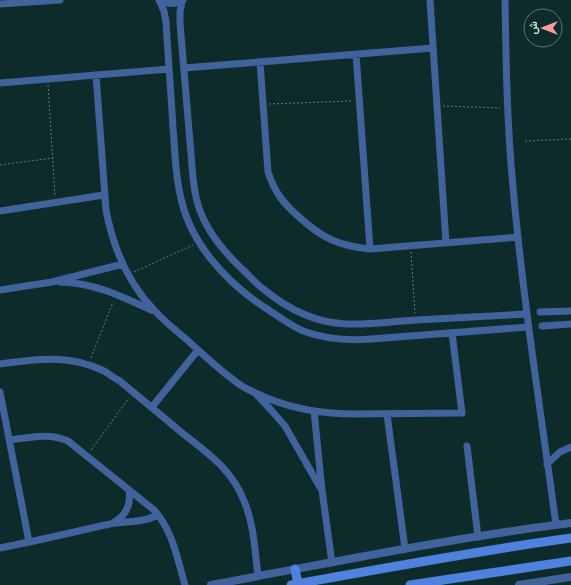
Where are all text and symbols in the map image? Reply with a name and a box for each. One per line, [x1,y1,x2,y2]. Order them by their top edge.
north arrow [523,8,563,48]
text: ش [526,21,540,35]

